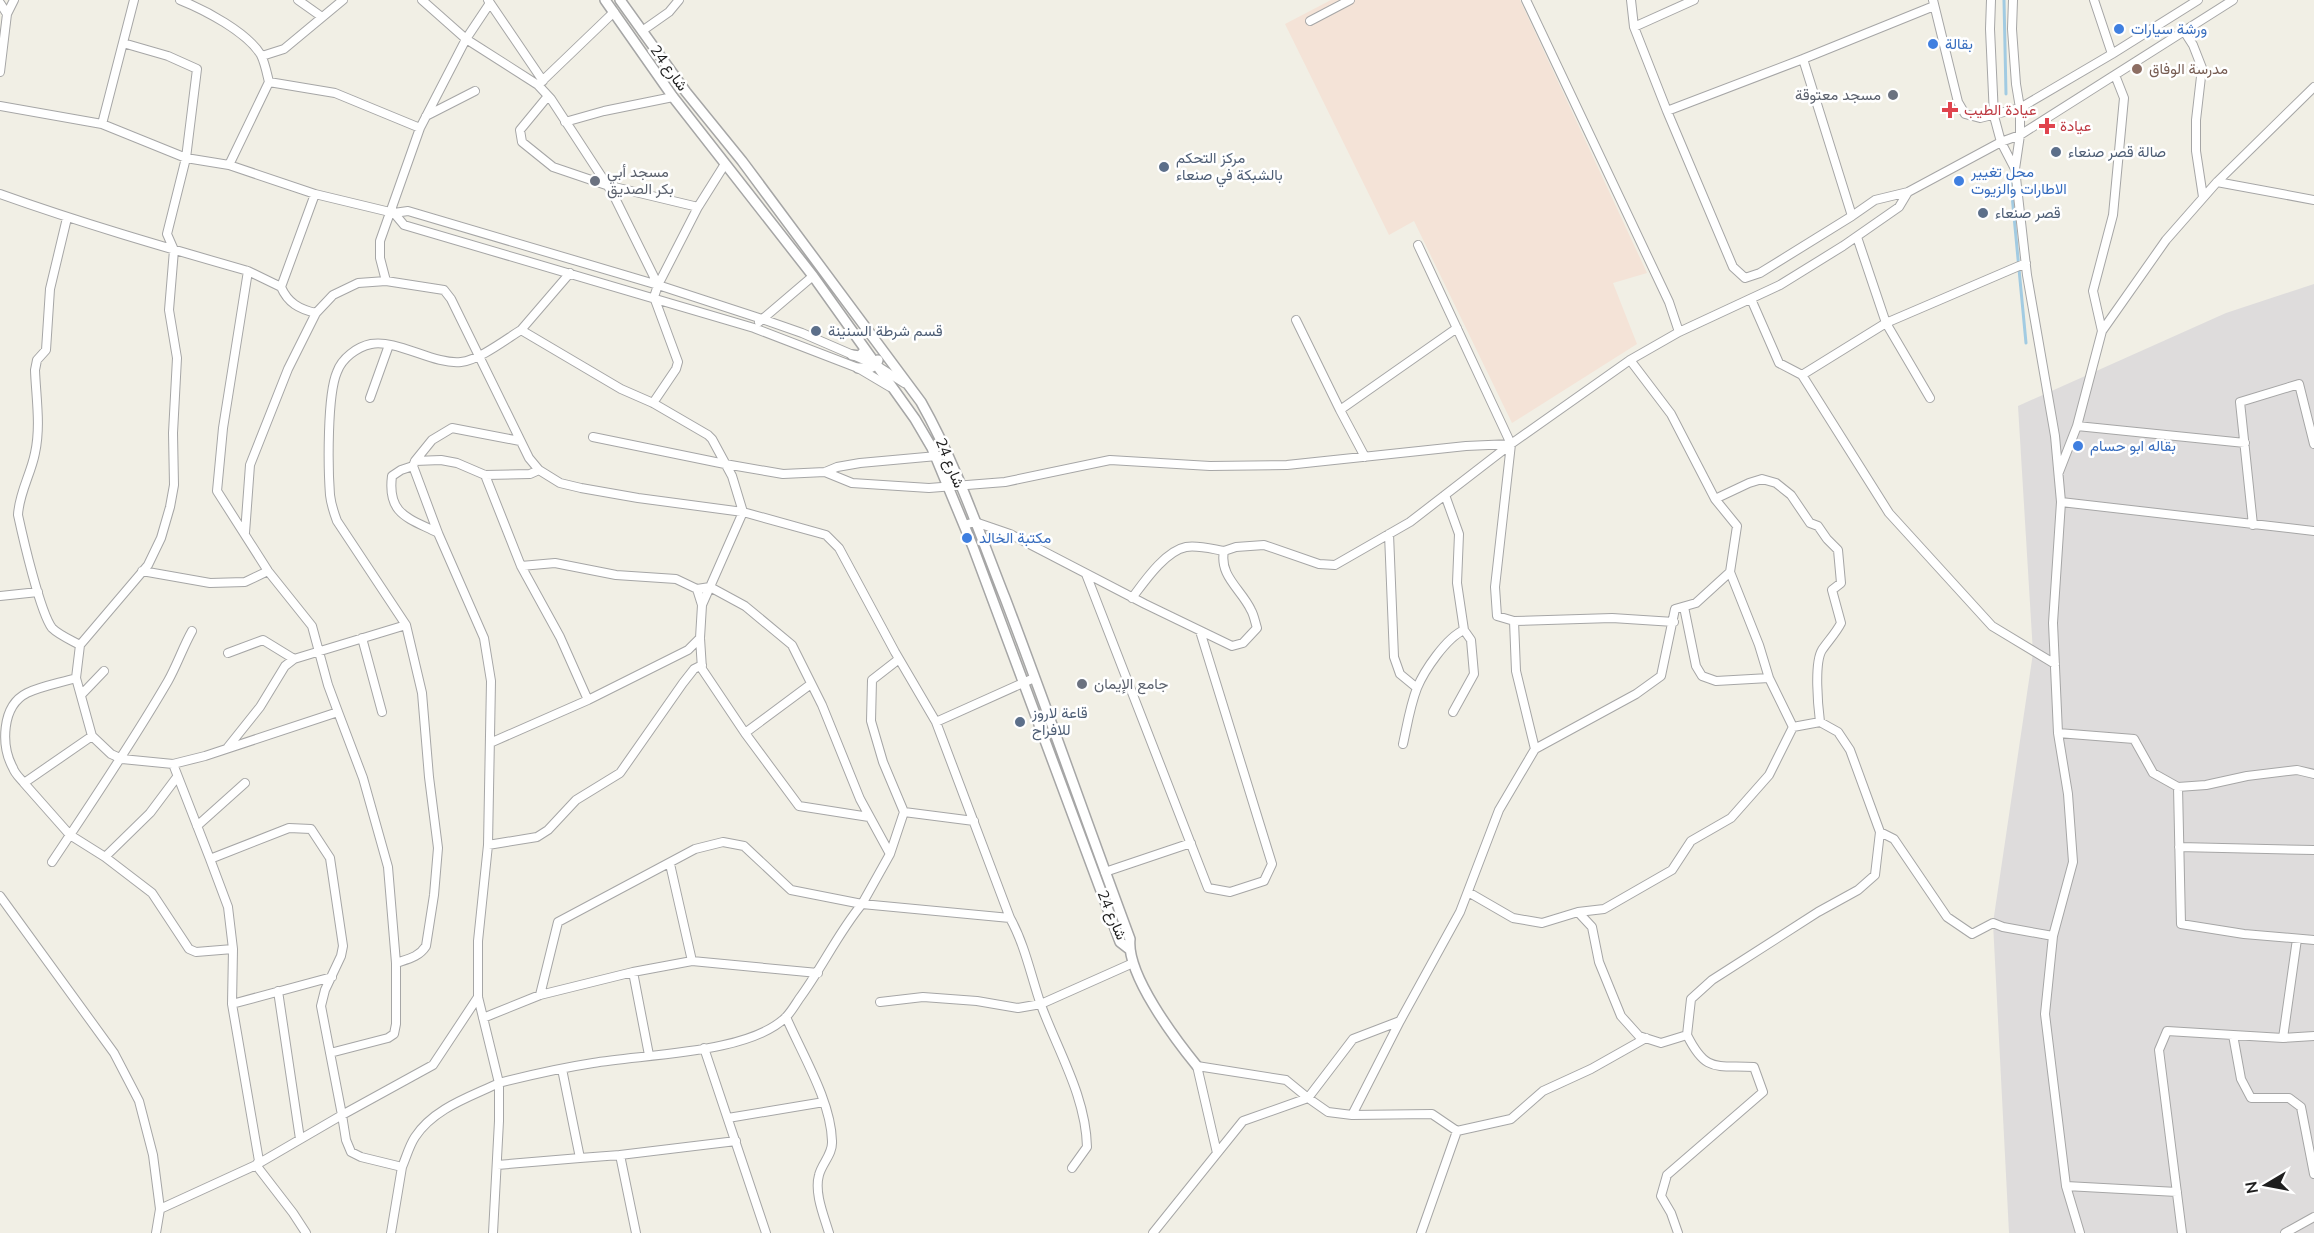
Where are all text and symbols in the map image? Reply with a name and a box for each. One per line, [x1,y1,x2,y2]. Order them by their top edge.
place label: ورشة سيارات [2131,19,2207,38]
marker: ورشة سيارات [2112,22,2126,36]
place label: بقالة [1945,34,1973,53]
marker: بقالة [1926,37,1940,51]
street label: شارع 24 [645,41,692,96]
place label: مدرسة الوفاق [2149,59,2228,78]
marker: مدرسة الوفاق [2130,62,2144,76]
place label: مسجد معتوقة [1795,85,1881,104]
marker: مسجد معتوقة [1886,88,1900,102]
place label: عيادة الطيب [1964,100,2037,119]
marker: عيادة الطيب [1941,101,1959,119]
place label: عيادة [2060,116,2092,135]
marker: عيادة [2038,117,2056,135]
place label: صالة قصر صنعاء [2068,142,2166,161]
marker: صالة قصر صنعاء [2049,145,2063,159]
place label: مركز التحكم بالشبكة في صنعاء [1176,148,1283,188]
marker: مركز التحكم بالشبكة في صنعاء [1157,160,1171,174]
place label: مسجد أبي بكر الصديق [607,162,674,199]
place label: محل تغيير الاطارات والزيوت [1970,162,2067,198]
marker: مسجد أبي بكر الصديق [588,174,602,188]
marker: محل تغيير الاطارات والزيوت [1952,174,1966,188]
place label: قصر صنعاء [1995,203,2061,222]
marker: قصر صنعاء [1976,206,1990,220]
place label: قسم شرطة السنينة [828,321,943,341]
marker: قسم شرطة السنينة [809,324,823,338]
street label: شارع 24 [930,435,969,491]
place label: بقاله ابو حسام [2090,436,2176,456]
marker: بقاله ابو حسام [2071,439,2085,453]
place label: مكتبة الخالد [979,528,1051,547]
marker: مكتبة الخالد [960,531,974,545]
place label: جامع الإيمان [1094,674,1168,695]
marker: جامع الإيمان [1075,677,1089,691]
place label: قاعة لاروز للافراح [1031,703,1088,741]
marker: قاعة لاروز للافراح [1013,715,1027,729]
street label: شارع 24 [1092,887,1131,943]
north arrow [2236,1155,2296,1215]
text: N [2240,1180,2262,1195]

